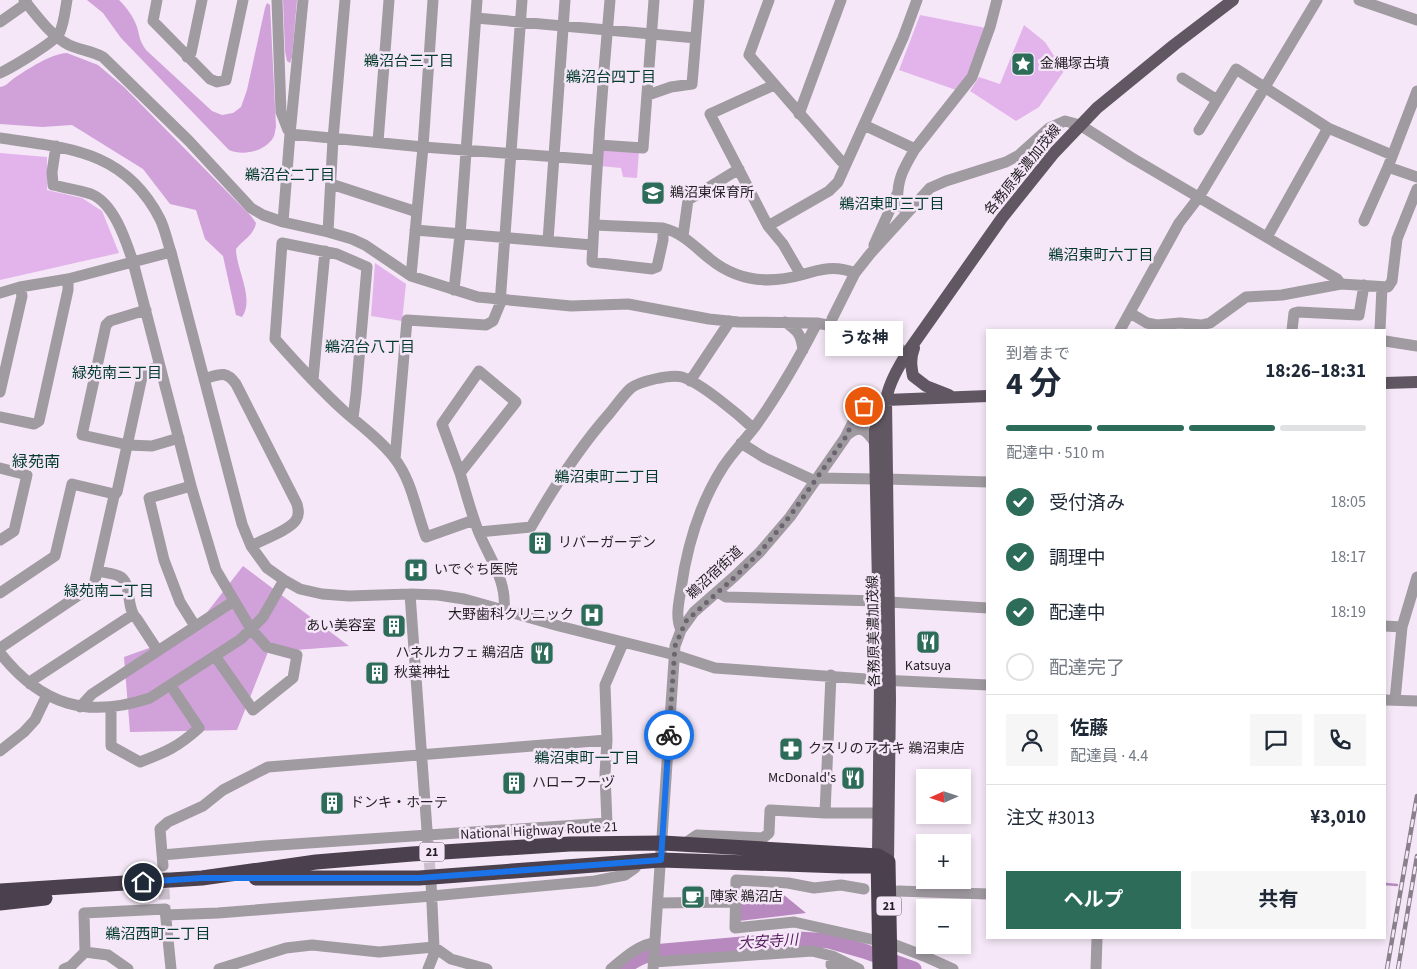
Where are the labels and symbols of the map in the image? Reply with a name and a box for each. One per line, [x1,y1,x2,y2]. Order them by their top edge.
district label: 鵜沼台三丁目 [364,51,454,72]
place icon: 金縄塚古墳 [1010,51,1036,77]
place label: 金縄塚古墳 [1040,54,1110,74]
district label: 鵜沼台四丁目 [566,67,656,88]
street label: 各務原美濃加茂線 [980,120,1066,220]
district label: 鵜沼台二丁目 [245,165,335,186]
school or university icon: 鵜沼東保育所 [640,180,666,206]
place label: 鵜沼東保育所 [670,183,754,203]
district label: 鵜沼東町三丁目 [839,194,945,215]
district label: 鵜沼東町六丁目 [1048,245,1154,266]
callout: うな神 [825,321,903,356]
district label: 鵜沼台八丁目 [325,337,415,358]
district label: 緑苑南三丁目 [72,363,162,384]
pin [843,385,885,427]
district label: 緑苑南 [12,451,60,473]
district label: 鵜沼東町二丁目 [554,467,660,488]
building icon: リバーガーデン [527,530,553,556]
place label: リバーガーデン [558,533,656,553]
street label: 鵜沼宿街道 [683,542,747,604]
hospital icon: いでぐち医院 [403,557,429,583]
place label: いでぐち医院 [434,560,518,580]
street label: 各務原美濃加茂線 [863,575,885,687]
district label: 緑苑南二丁目 [64,581,154,602]
hospital icon: 大野歯科クリニック [579,602,605,628]
place label: 大野歯科クリニック [448,605,574,625]
building icon: あい美容室 [381,613,407,639]
place label: あい美容室 [306,616,376,636]
restaurant icon: Katsuya [915,629,941,655]
restaurant icon: ハネルカフェ 鵜沼店 [529,640,555,666]
place label: ハネルカフェ 鵜沼店 [396,643,524,663]
place label: Katsuya [905,656,951,676]
building icon: 秋葉神社 [364,660,390,686]
place label: 秋葉神社 [394,663,450,683]
courier [644,710,694,760]
pharmacy icon: クスリのアオキ 鵜沼東店 [778,736,804,762]
place label: クスリのアオキ 鵜沼東店 [808,739,964,759]
district label: 鵜沼東町一丁目 [534,748,640,769]
restaurant icon: McDonald's [840,765,866,791]
place label: McDonald's [768,768,836,788]
north arrow [916,769,971,824]
building icon: ハローフーヅ [501,770,527,796]
place label: ハローフーヅ [532,773,615,793]
building icon: ドンキ・ホーテ [319,790,345,816]
place label: ドンキ・ホーテ [350,793,448,813]
street label: National Highway Route 21 [460,817,618,845]
road number: 21 [420,842,444,862]
pin [122,861,164,903]
cafe icon: 陣家 鵜沼店 [680,884,706,910]
place label: 陣家 鵜沼店 [710,887,783,907]
road number: 21 [876,896,902,916]
district label: 鵜沼西町二丁目 [105,924,211,945]
water label: 大安寺川 [737,929,801,955]

